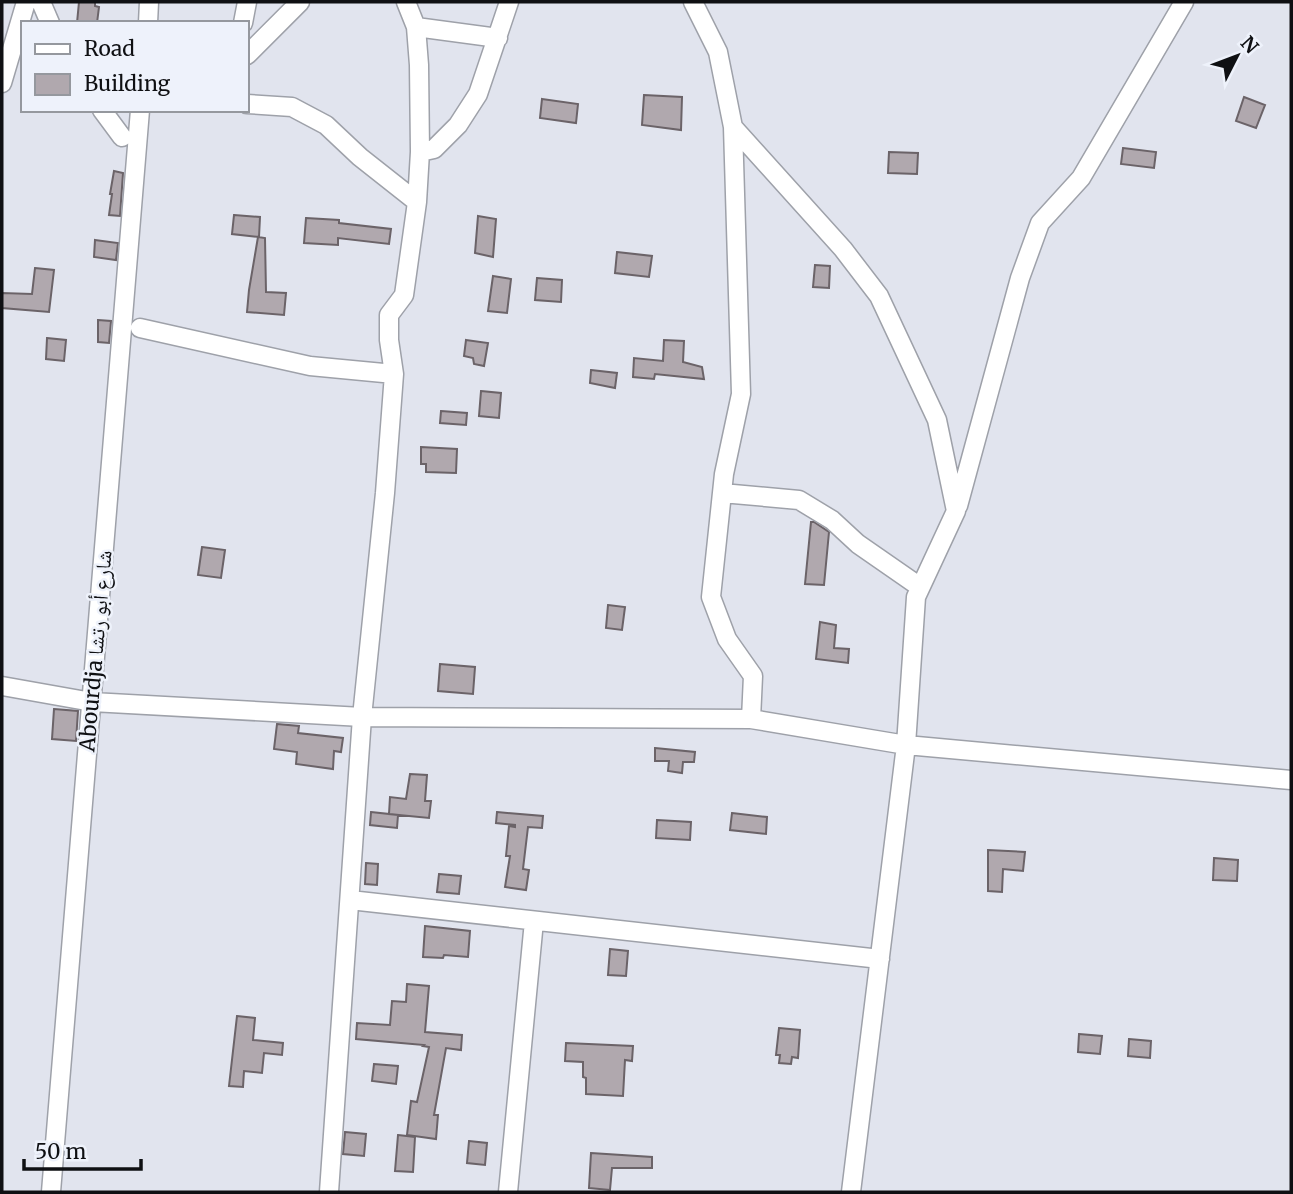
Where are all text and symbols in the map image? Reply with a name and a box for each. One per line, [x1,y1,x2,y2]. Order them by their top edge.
legend [21,21,248,112]
north arrow [1202,21,1272,91]
text: N [1236,31,1264,58]
text: Road [84,35,135,62]
text: Building [84,70,171,97]
street label: Abourdja شارع أبو رتشا [73,549,118,754]
scale bar [24,1128,142,1172]
text: 50 m [35,1138,86,1165]

